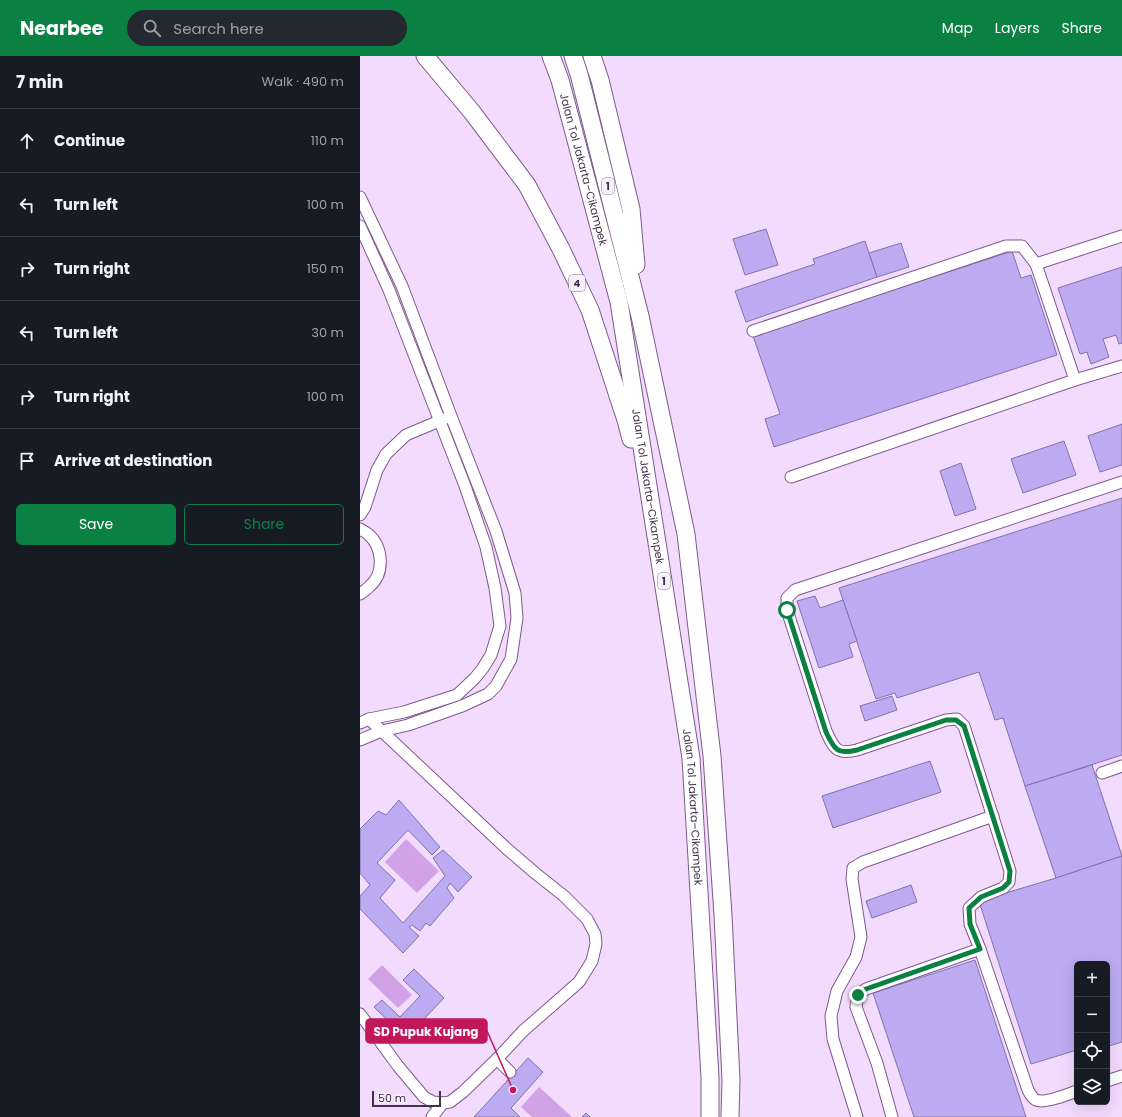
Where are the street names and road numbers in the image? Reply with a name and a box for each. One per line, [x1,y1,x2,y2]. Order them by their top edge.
street label: Jalan Tol Jakarta–Cikampek [556,91,612,248]
road number: 1 [602,178,614,194]
road number: 4 [569,275,585,291]
street label: Jalan Tol Jakarta–Cikampek [628,408,668,566]
road number: 1 [658,573,670,589]
street label: Jalan Tol Jakarta–Cikampek [678,728,707,886]

